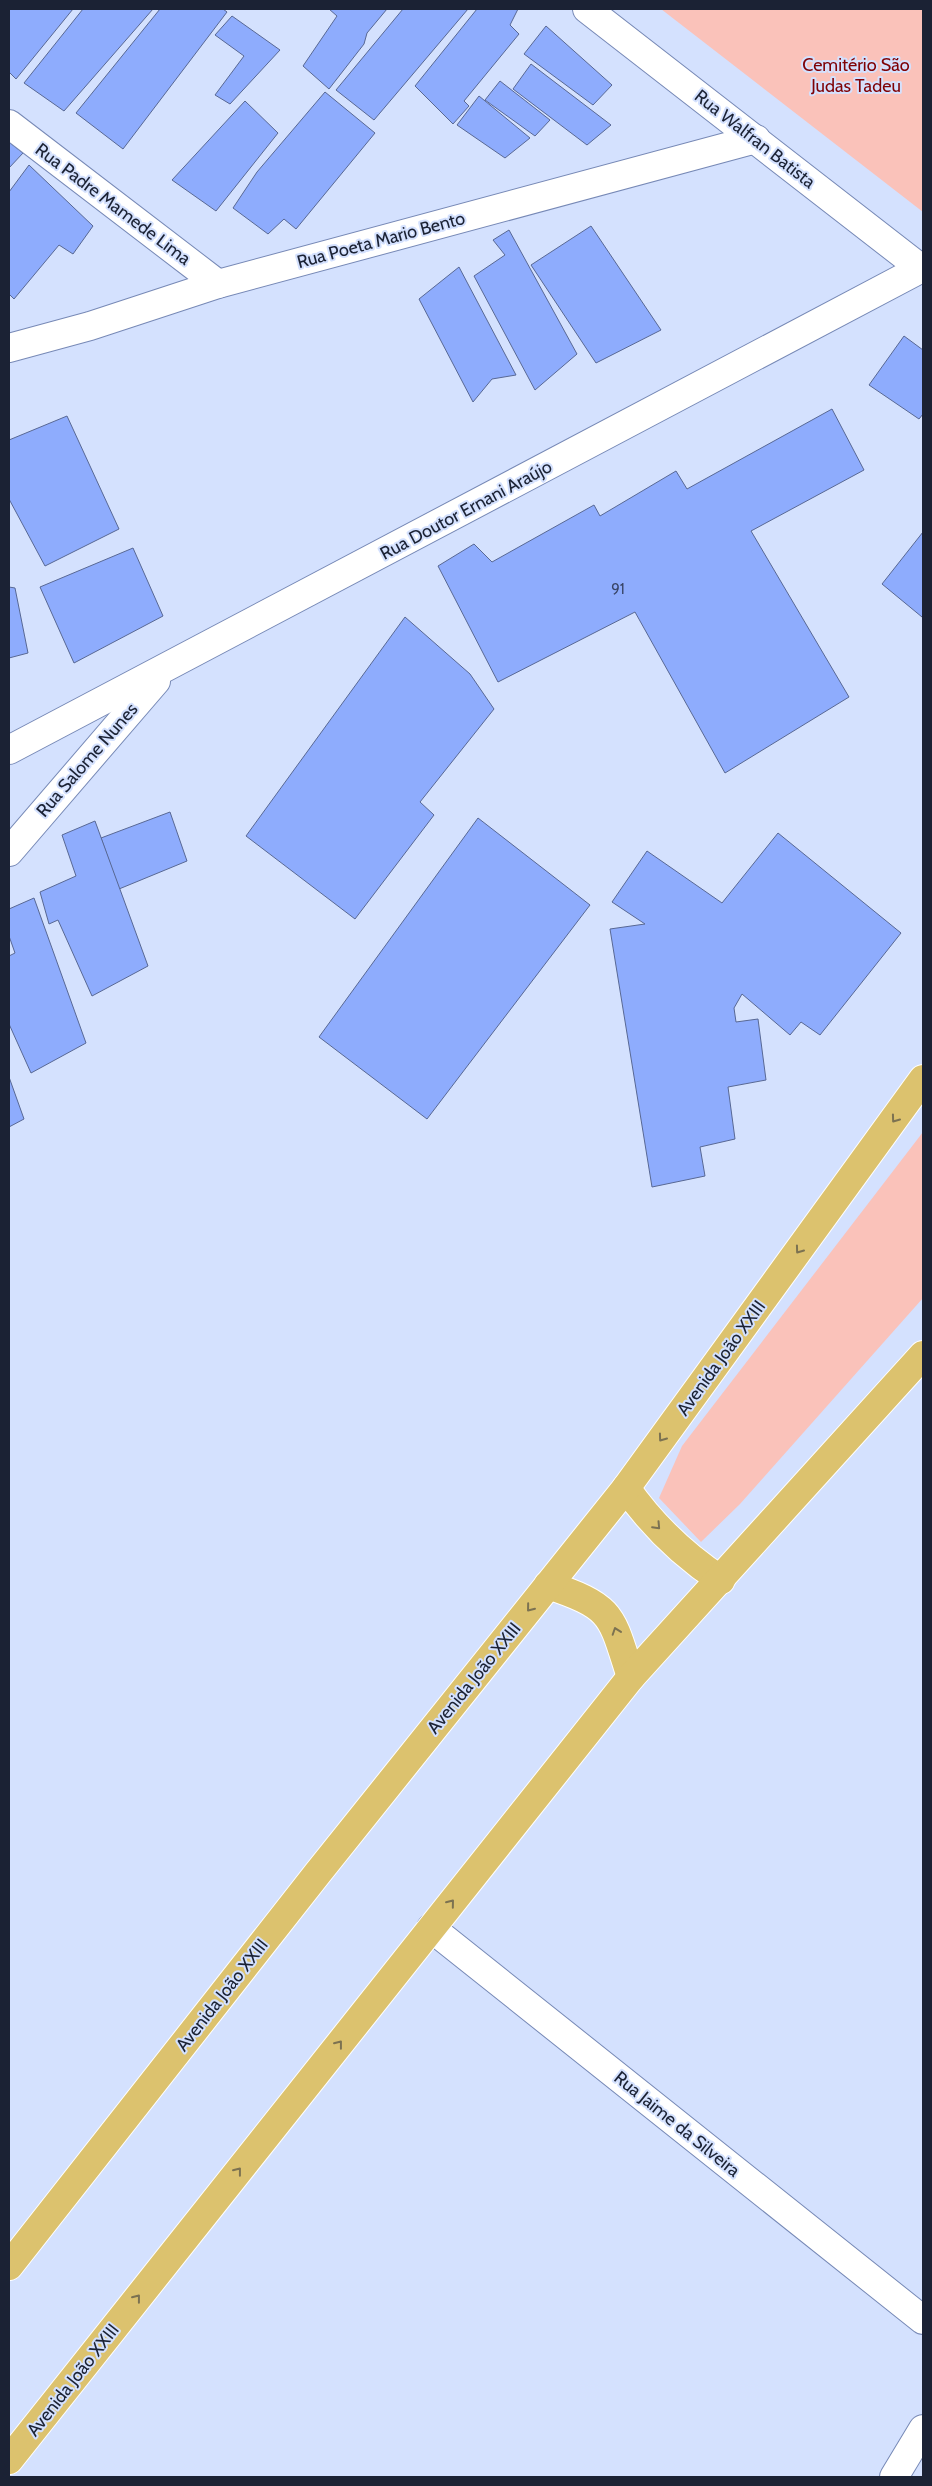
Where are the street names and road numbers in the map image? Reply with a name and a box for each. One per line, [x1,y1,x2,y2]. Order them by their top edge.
street label: Rua Walfran Batista [690,85,820,193]
street label: Rua Padre Mamede Lima [31,138,195,270]
street label: Rua Poeta Mario Bento [295,207,468,273]
street label: Rua Doutor Ernani Araújo [376,455,556,565]
street label: Rua Salome Nunes [32,699,142,821]
street label: Avenida João XXIII [672,1296,770,1420]
street label: Avenida João XXIII [422,1618,526,1738]
street label: Avenida João XXIII [171,1934,273,2056]
street label: Rua Jaime da Silveira [610,2066,745,2182]
street label: Avenida João XXIII [22,2319,124,2441]

